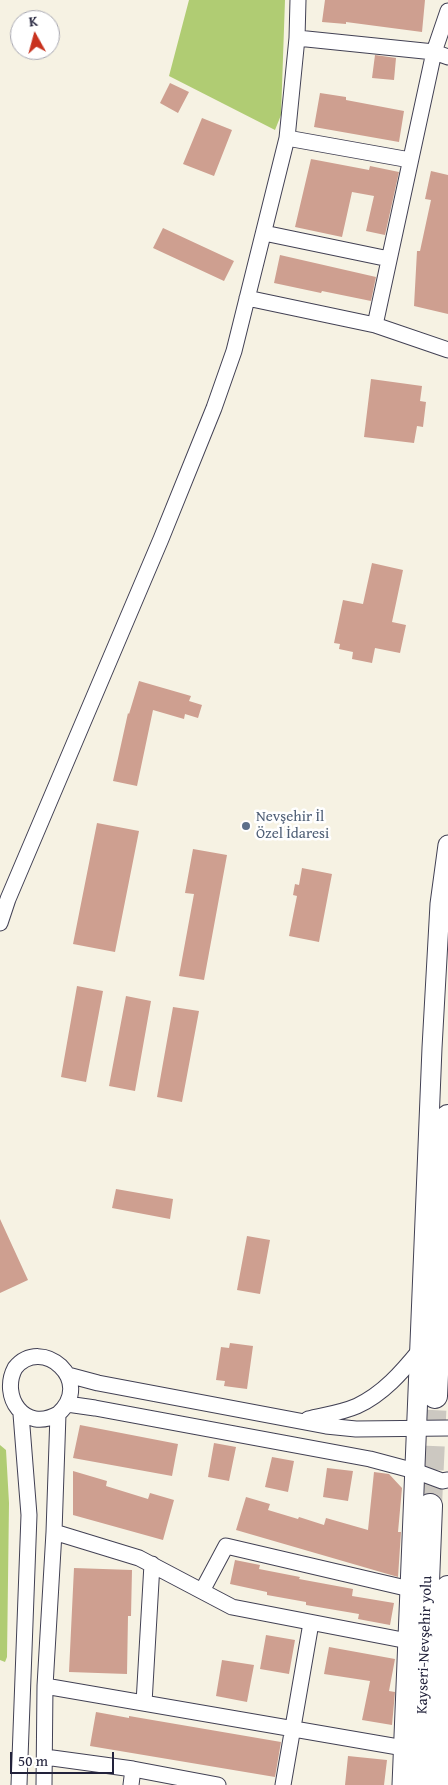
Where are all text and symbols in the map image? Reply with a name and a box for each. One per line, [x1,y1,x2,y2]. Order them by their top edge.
north arrow [10,10,60,60]
text: K [28,11,39,32]
place label: Nevşehir İl Özel İdaresi [256,808,329,843]
marker: Nevşehir İl Özel İdaresi [240,820,252,832]
street label: Kayseri-Nevşehir yolu [414,1575,436,1715]
scale bar [12,1742,116,1774]
text: 50 m [18,1750,48,1771]

